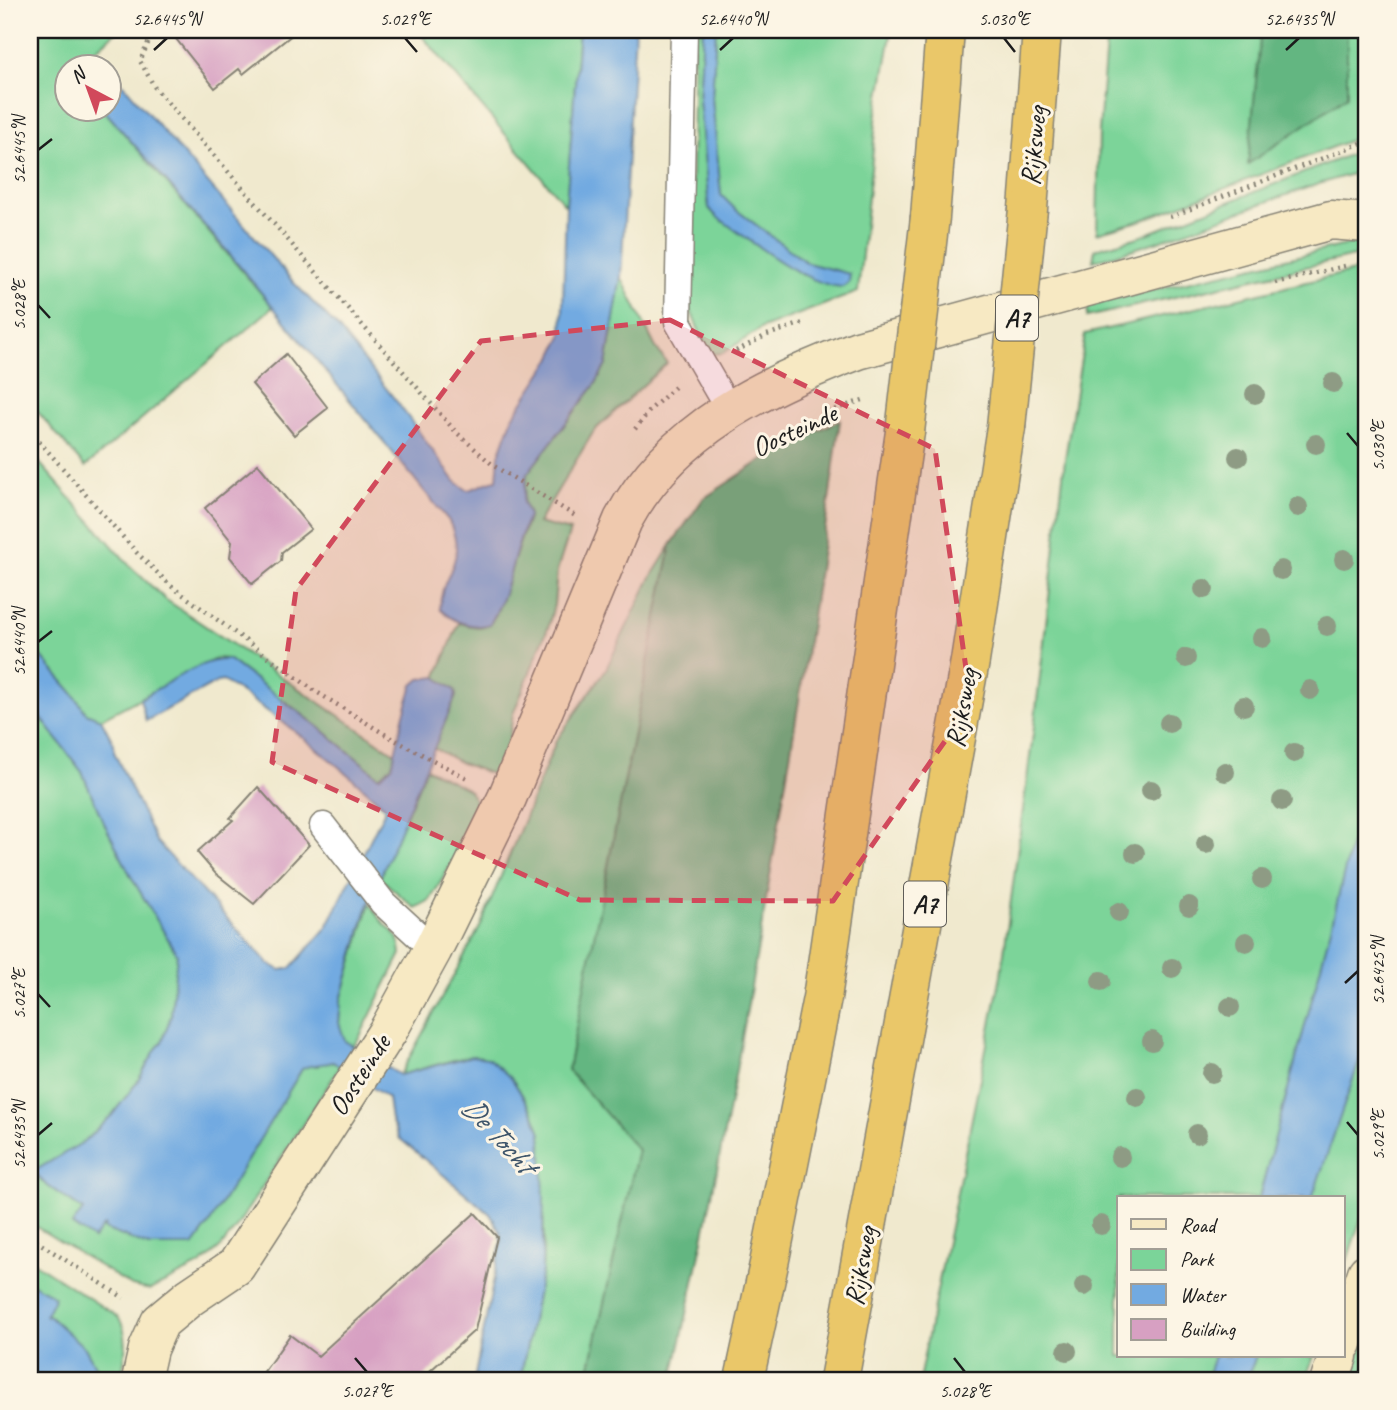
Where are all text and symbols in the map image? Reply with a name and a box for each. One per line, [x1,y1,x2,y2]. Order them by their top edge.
text: 52.6445°N [133,8,204,30]
text: 5.029°E [380,8,433,30]
text: 52.6440°N [699,8,770,30]
text: 5.030°E [979,8,1032,30]
text: 52.6435°N [1265,8,1336,30]
north arrow [52,52,122,122]
text: N [65,61,92,89]
street label: Rijksweg [1012,103,1054,187]
text: 52.6445°N [8,113,30,184]
text: 5.028°E [8,277,30,330]
road number: A7 [996,296,1038,340]
street label: Oosteinde [746,394,844,465]
text: 5.030°E [1367,418,1389,471]
text: 52.6440°N [8,605,30,676]
street label: Rijksweg [937,664,985,750]
road number: A7 [904,882,946,926]
text: 52.6425°N [1367,934,1389,1005]
text: 5.027°E [8,966,30,1019]
street label: Oosteinde [320,1026,399,1122]
water label: De Tocht [454,1089,549,1186]
text: 52.6435°N [8,1098,30,1169]
text: 5.029°E [1367,1107,1389,1160]
legend [1117,1196,1344,1358]
text: Road [1180,1212,1219,1238]
street label: Rijksweg [836,1222,884,1308]
text: Park [1180,1246,1215,1272]
text: Water [1180,1282,1227,1308]
text: Building [1180,1316,1237,1342]
text: 5.027°E [342,1380,395,1402]
text: 5.028°E [940,1380,993,1402]

